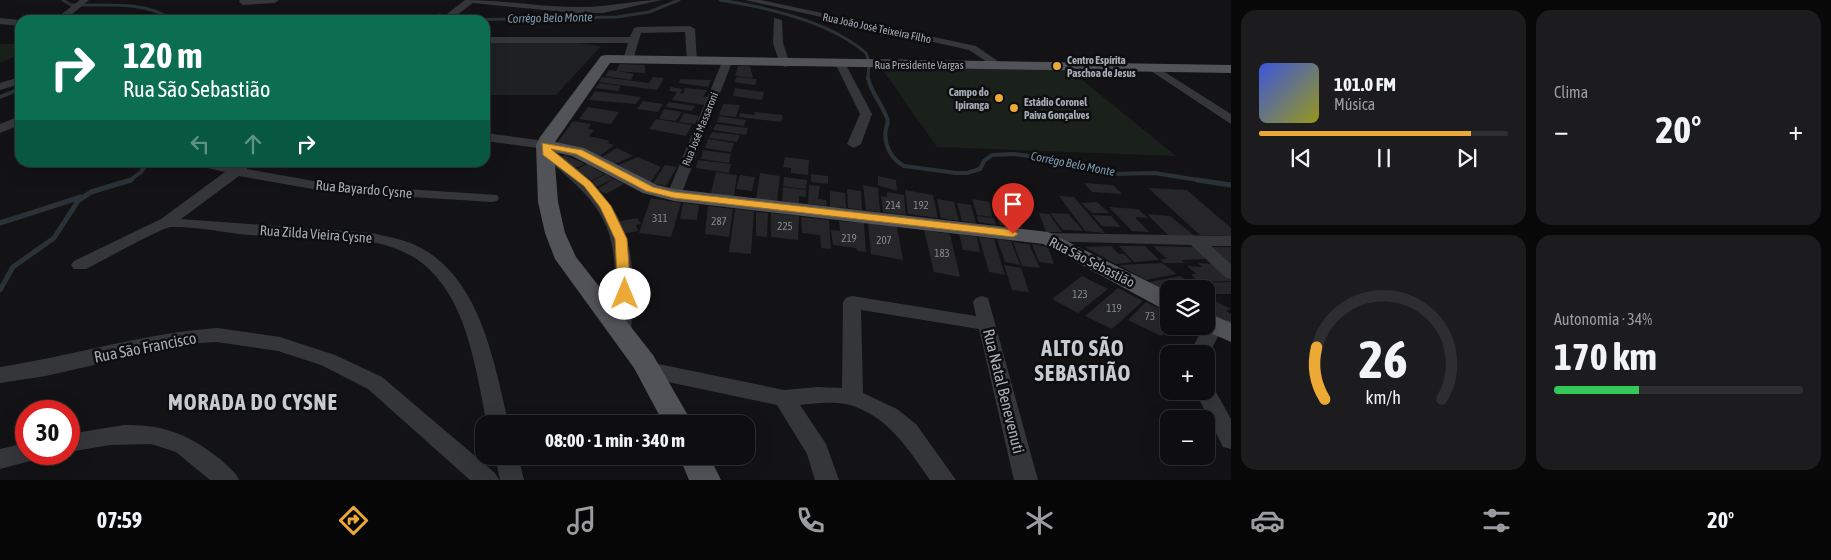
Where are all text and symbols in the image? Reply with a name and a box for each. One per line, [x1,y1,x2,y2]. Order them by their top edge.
water label: Corrégo Belo Monte [507,10,593,26]
street label: Rua João José Teixeira Filho [822,11,932,45]
icon: right [40,35,105,100]
text: 120 m [123,35,202,75]
place label: Centro Espírita Paschoa de Jesus [1067,54,1136,79]
street label: Rua Presidente Vargas [874,59,964,71]
marker: Centro Espírita Paschoa de Jesus [1051,60,1063,72]
text: 101.0 FM [1334,73,1396,95]
text: Rua São Sebastião [123,76,270,102]
text: Clima [1554,83,1588,101]
place label: Campo do Ipiranga [949,86,989,111]
street label: Rua José Massaroni [680,91,720,167]
marker: Campo do Ipiranga [993,92,1005,104]
text: Música [1334,95,1375,113]
place label: Estádio Coronel Paiva Gonçalves [1024,96,1090,121]
marker: Estádio Coronel Paiva Gonçalves [1008,102,1020,114]
text: 20° [1655,108,1702,151]
text: − [1554,114,1569,146]
text: + [1788,114,1803,146]
icon: left [186,130,214,158]
icon: ahead [239,130,267,158]
icon: right [292,130,320,158]
icon: previous [1287,144,1315,172]
icon: pause [1370,144,1398,172]
icon: next [1453,144,1481,172]
water label: Corrégo Belo Monte [1030,149,1117,179]
street label: Rua Bayardo Cysne [315,177,413,201]
pin [992,183,1034,234]
icon: arrive [999,190,1027,218]
house number: 214 [885,199,901,211]
house number: 192 [913,199,929,211]
house number: 311 [652,212,668,224]
house number: 287 [711,215,727,227]
house number: 225 [777,220,793,232]
street label: Rua Zilda Vieira Cysne [259,222,373,246]
house number: 219 [841,232,857,244]
house number: 207 [876,234,892,246]
street label: Rua São Sebastião [1047,234,1137,290]
house number: 183 [934,247,950,259]
position arrow [598,267,650,319]
map controls [1160,280,1215,465]
button: layers [1160,280,1215,335]
house number: 123 [1072,288,1088,300]
house number: 119 [1106,302,1122,314]
house number: 73 [1145,310,1155,322]
text: Autonomia · 34% [1554,310,1652,328]
street label: Rua Natal Benevenuti [980,327,1028,455]
street label: Rua São Francisco [92,328,198,366]
text: 26 [1359,329,1408,389]
district label: ALTO SÃO SEBASTIÃO [1035,335,1131,386]
text: 170 km [1554,335,1657,378]
button: + [1160,345,1215,400]
text: km/h [1366,387,1401,408]
district label: MORADA DO CYSNE [168,389,338,415]
speed limit sign: 30 [15,400,80,465]
button: − [1160,410,1215,465]
text: 08:00 · 1 min · 340 m [545,429,685,451]
icon: directions [336,503,371,538]
icon: music [564,503,599,538]
icon: phone [793,503,828,538]
icon: climate [1022,503,1057,538]
icon: car [1250,503,1285,538]
icon: filters [1479,503,1514,538]
text: 07:59 [97,507,142,533]
text: 20° [1707,507,1734,533]

